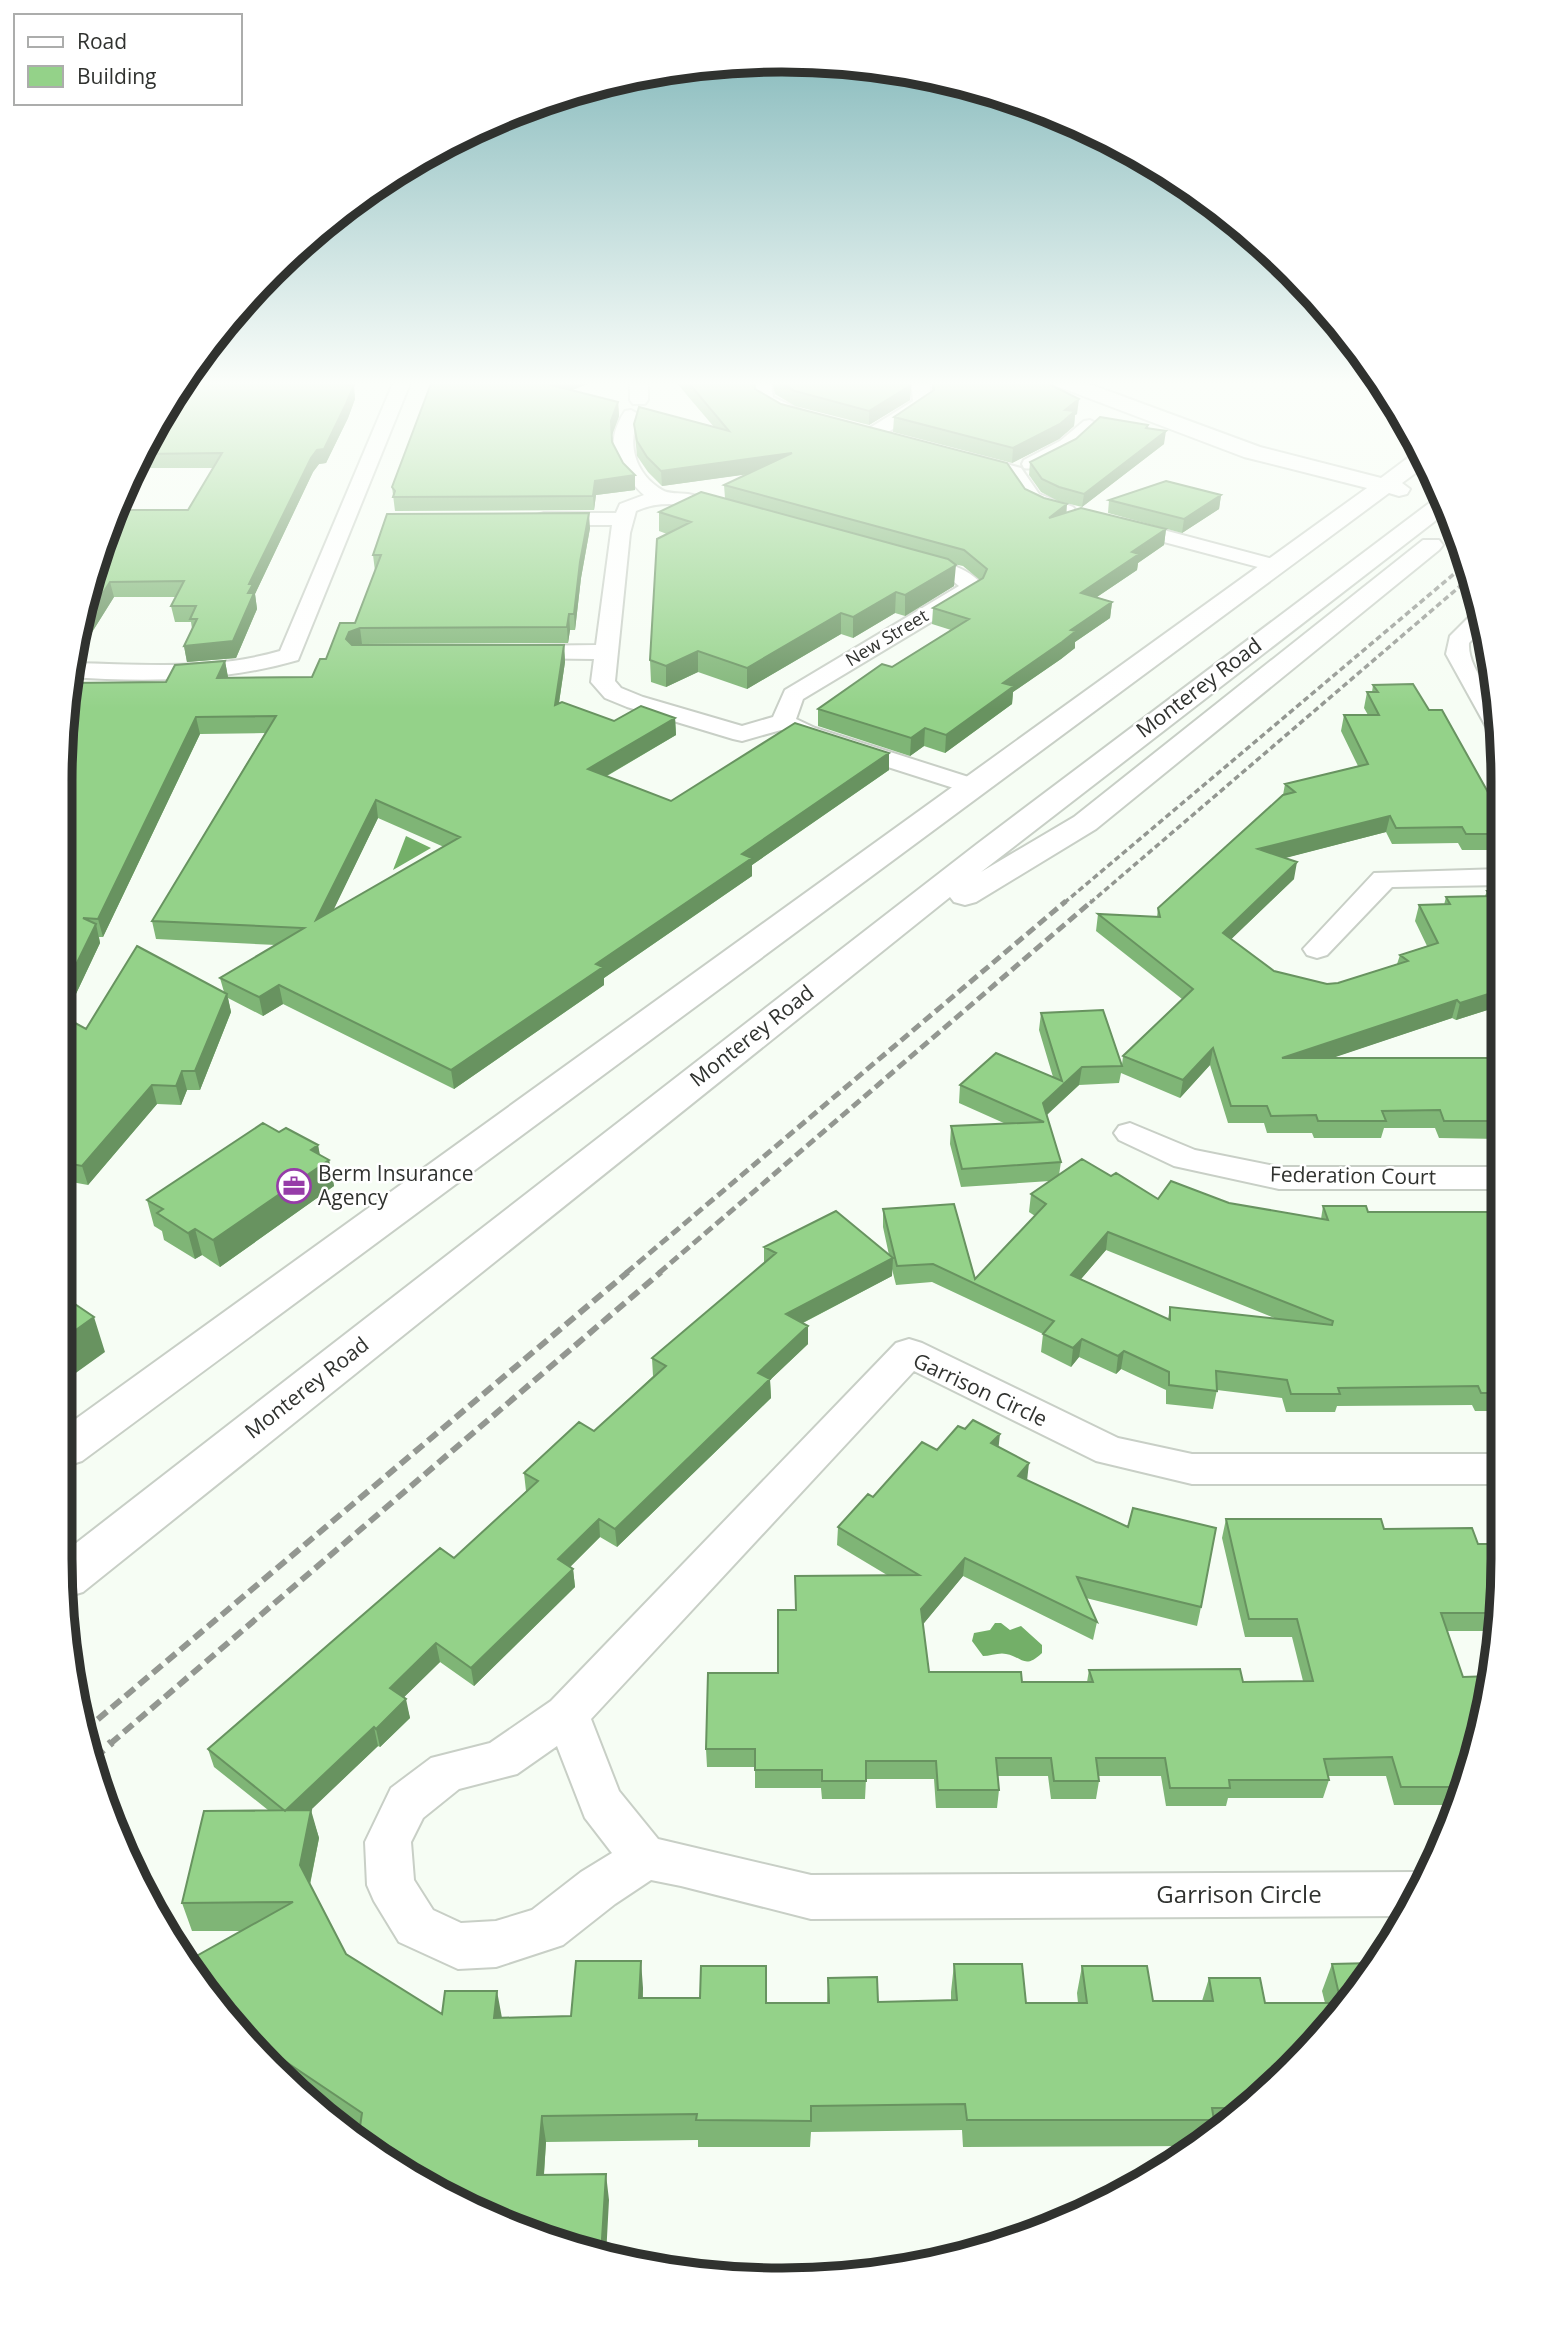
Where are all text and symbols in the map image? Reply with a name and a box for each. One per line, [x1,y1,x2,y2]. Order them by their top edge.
legend [14,14,242,105]
text: Road [77,27,127,55]
text: Building [77,62,156,90]
street label: New Street [841,603,932,671]
street label: Monterey Road [1130,631,1267,744]
street label: Monterey Road [684,978,819,1092]
place label: Berm Insurance Agency [318,1159,473,1211]
street label: Federation Court [1270,1160,1436,1190]
office icon: Berm Insurance Agency [275,1167,313,1205]
street label: Monterey Road [239,1330,374,1444]
street label: Garrison Circle [909,1346,1052,1432]
street label: Garrison Circle [1156,1877,1322,1910]

